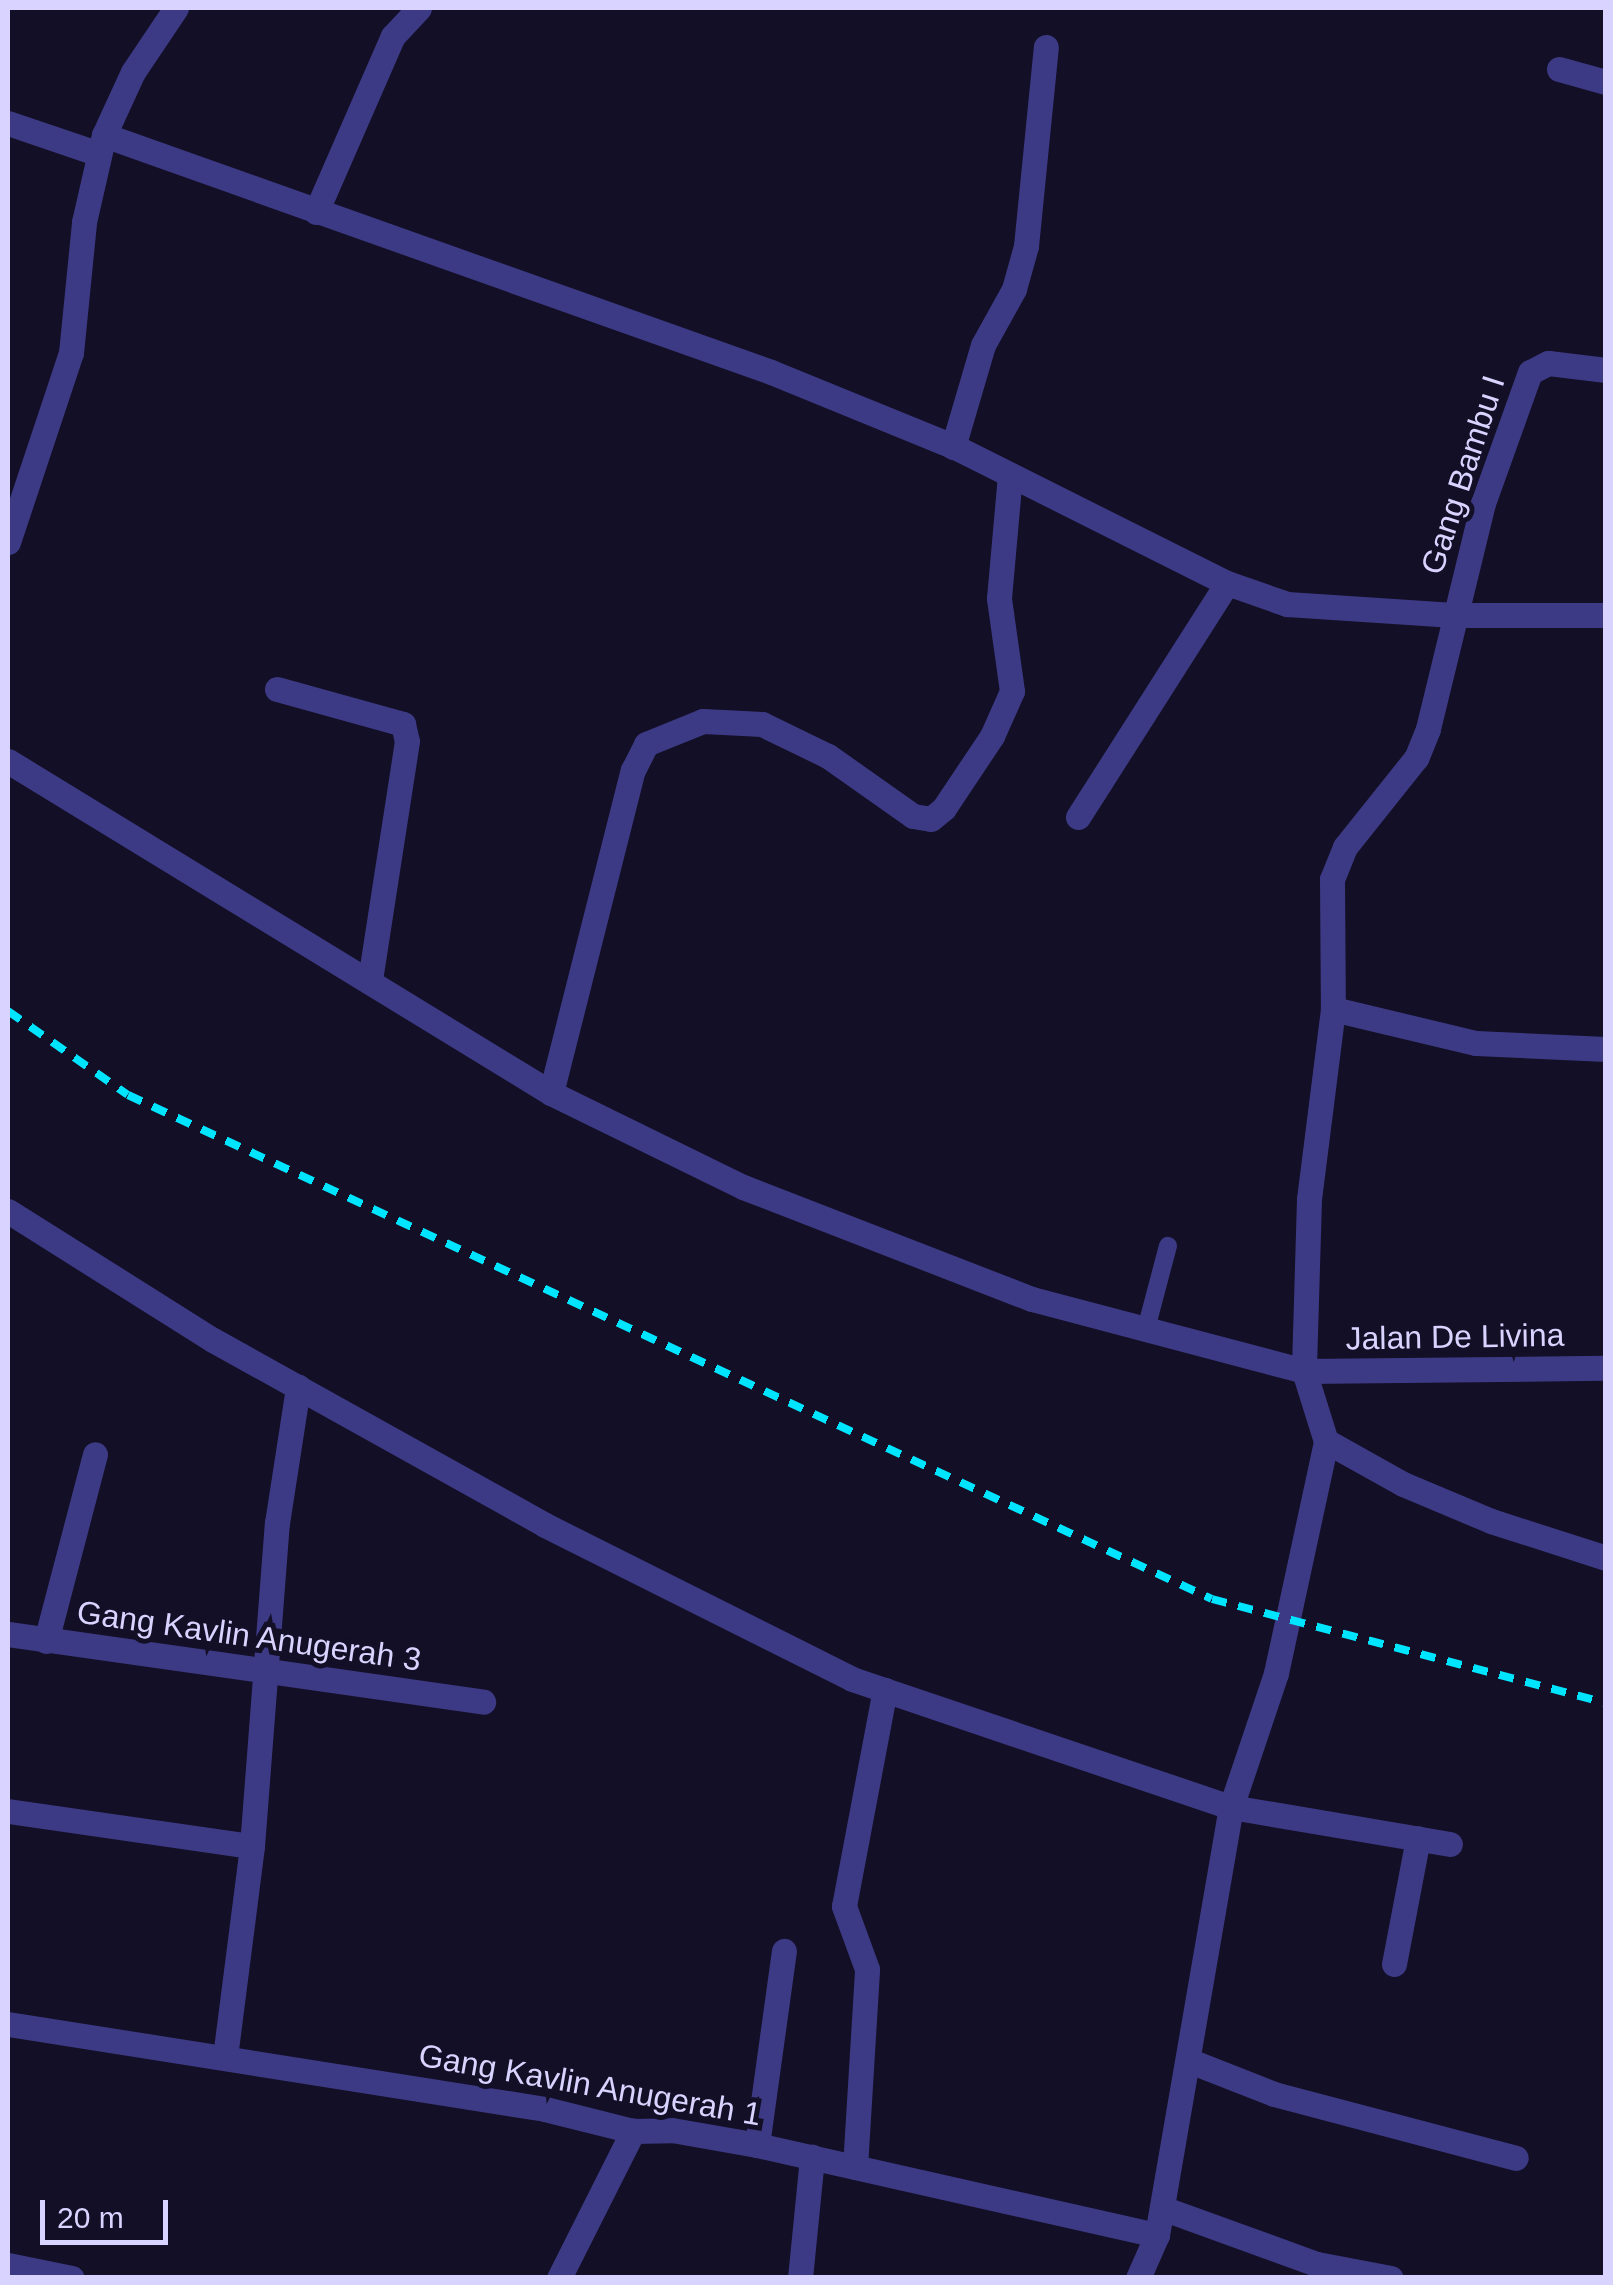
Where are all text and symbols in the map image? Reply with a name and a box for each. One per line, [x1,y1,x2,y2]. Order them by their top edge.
street label: Gang Bambu I [1413,371,1513,579]
street label: Jalan De Livina [1345,1316,1565,1358]
street label: Gang Kavlin Anugerah 3 [74,1593,424,1679]
street label: Gang Kavlin Anugerah 1 [415,2036,765,2134]
scale bar [45,2180,172,2242]
text: 20 m [57,2201,124,2234]

